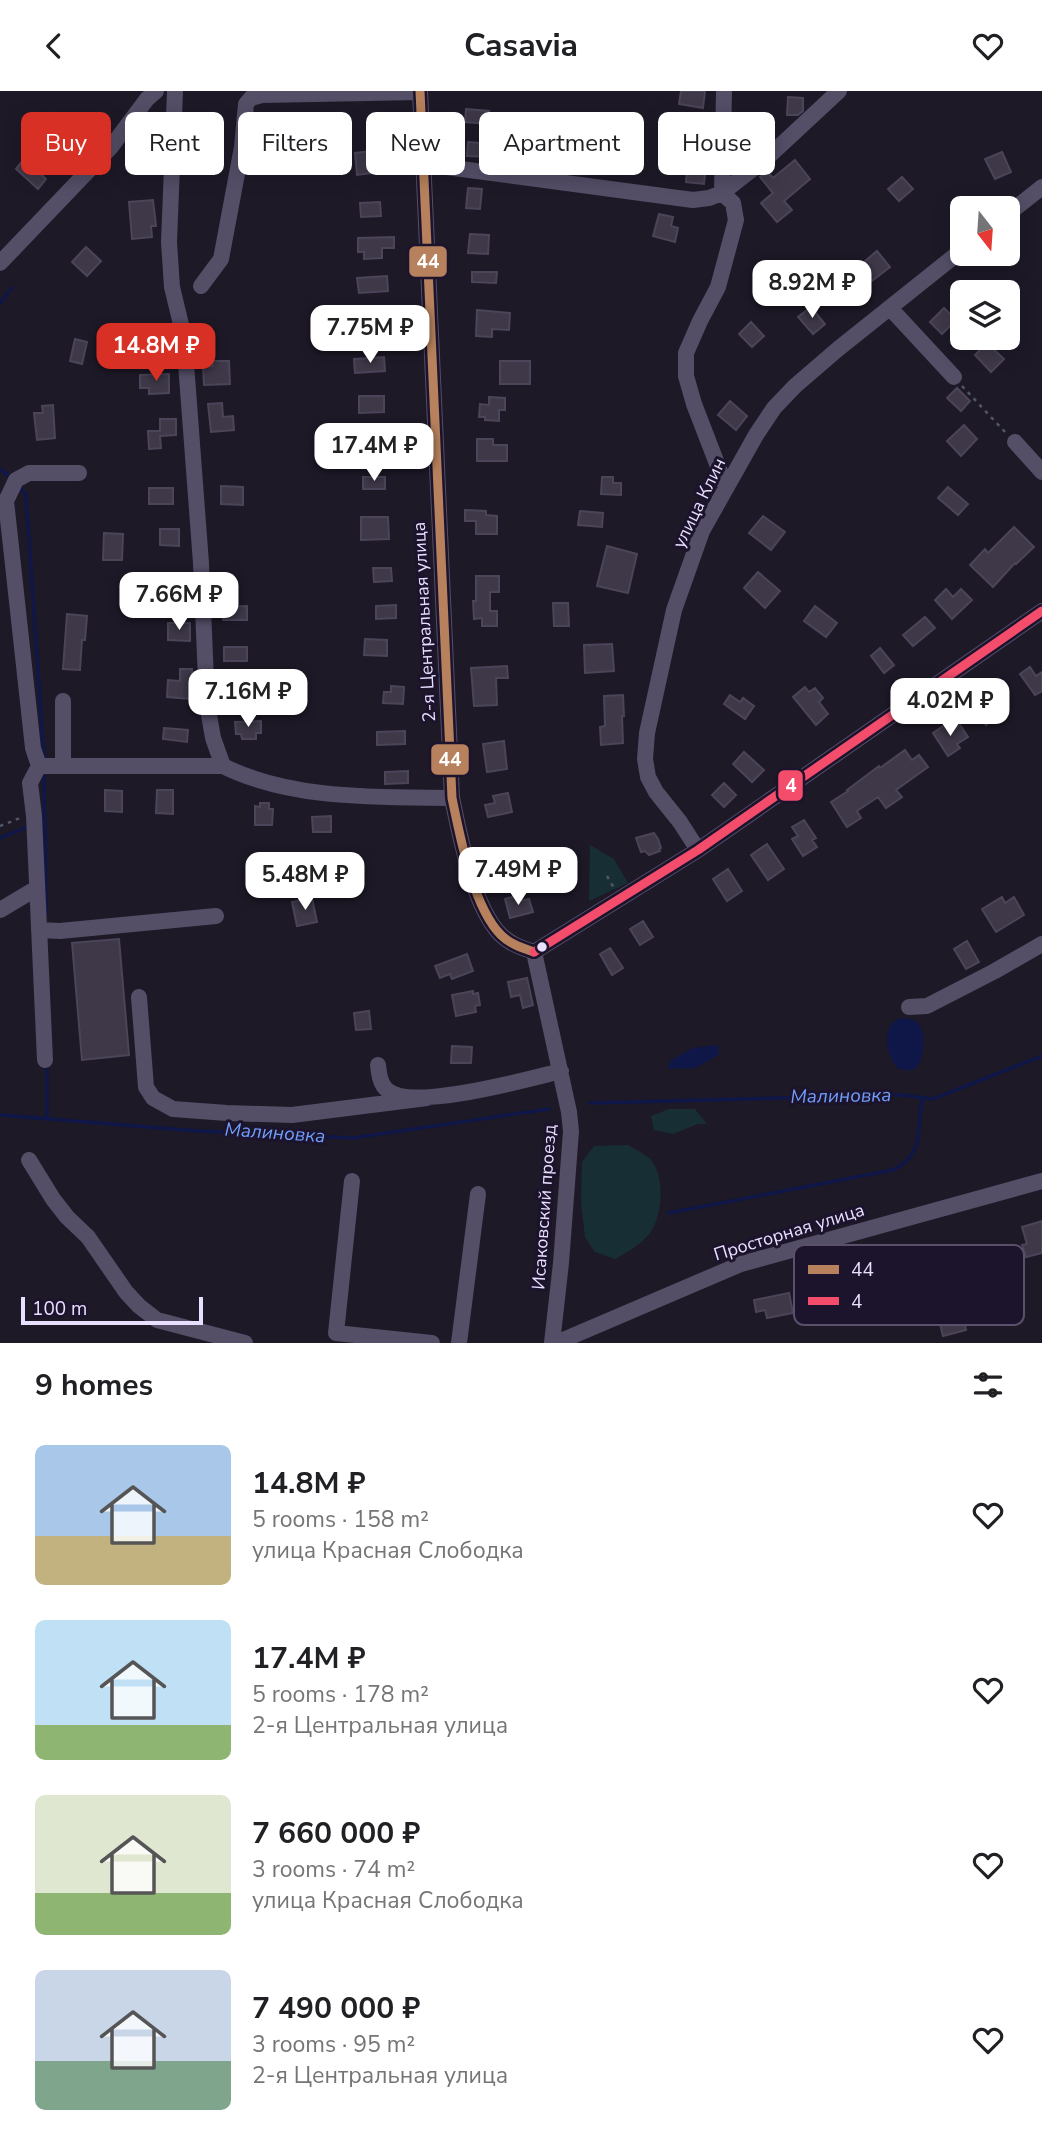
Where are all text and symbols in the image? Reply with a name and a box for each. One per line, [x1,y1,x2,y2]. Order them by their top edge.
text: Casavia [464,24,578,67]
icon: back [35,27,73,65]
icon: heart [969,27,1007,65]
chip: Buy [21,112,111,175]
chip: Rent [125,112,224,175]
chip: Filters [238,112,352,175]
chip: New [366,112,465,175]
chip: Apartment [479,112,644,175]
chip: House [658,112,775,175]
north arrow [950,196,1020,266]
map controls [950,196,1020,350]
line badge: 44 [408,245,448,278]
text: 44 [417,249,439,275]
pin: 8.92M ₽ [747,261,877,320]
text: 8.92M ₽ [768,267,856,298]
button: layers [950,280,1020,350]
pin: 7.75M ₽ [305,306,435,365]
text: 7.75M ₽ [326,312,414,343]
pin: 14.8M ₽ [91,323,221,383]
text: 14.8M ₽ [112,330,200,361]
pin: 17.4M ₽ [309,423,439,483]
text: 17.4M ₽ [330,430,418,461]
street label: улица Клин [667,454,731,552]
street label: 2-я Центральная улица [407,521,441,723]
pin: 7.66M ₽ [114,573,244,632]
text: 7.66M ₽ [135,579,223,610]
pin: 7.16M ₽ [183,669,313,729]
text: 7.16M ₽ [204,676,292,707]
pin: 4.02M ₽ [885,679,1015,738]
text: 4.02M ₽ [906,685,994,716]
line badge: 44 [430,743,470,776]
text: 44 [439,747,461,773]
line badge: 4 [777,769,804,802]
text: 4 [785,773,797,799]
pin: 7.49M ₽ [453,847,583,907]
pin: 5.48M ₽ [240,853,370,912]
text: 7.49M ₽ [474,854,562,885]
text: 5.48M ₽ [261,859,349,890]
unlabelled marker [535,940,549,954]
water label: Малиновка [790,1082,892,1110]
water label: Малиновка [224,1117,326,1149]
street label: Исаковский проезд [526,1123,562,1290]
street label: Просторная улица [711,1198,867,1266]
legend [794,1245,1024,1325]
text: 44 [851,1257,874,1283]
text: 4 [851,1289,862,1315]
scale bar [21,1294,203,1326]
text: 100 m [32,1296,87,1322]
text: 9 homes [35,1365,153,1406]
icon: filters [969,1366,1007,1404]
text: 14.8M ₽ [252,1463,366,1504]
icon: home [91,1473,175,1557]
icon: heart [969,1496,1007,1534]
text: 5 rooms · 158 m² [252,1504,429,1535]
text: улица Красная Слободка [252,1535,524,1566]
text: 17.4M ₽ [252,1638,366,1679]
icon: home [91,1648,175,1732]
icon: heart [969,1671,1007,1709]
text: 5 rooms · 178 m² [252,1679,429,1710]
text: 2-я Центральная улица [252,1710,508,1741]
text: 7 660 000 ₽ [252,1813,420,1854]
icon: home [91,1823,175,1907]
icon: heart [969,1846,1007,1884]
text: 3 rooms · 74 m² [252,1854,415,1885]
text: улица Красная Слободка [252,1885,524,1916]
text: 7 490 000 ₽ [252,1988,420,2029]
icon: home [91,1998,175,2082]
icon: heart [969,2021,1007,2059]
text: 3 rooms · 95 m² [252,2029,415,2060]
text: 2-я Центральная улица [252,2060,508,2091]

